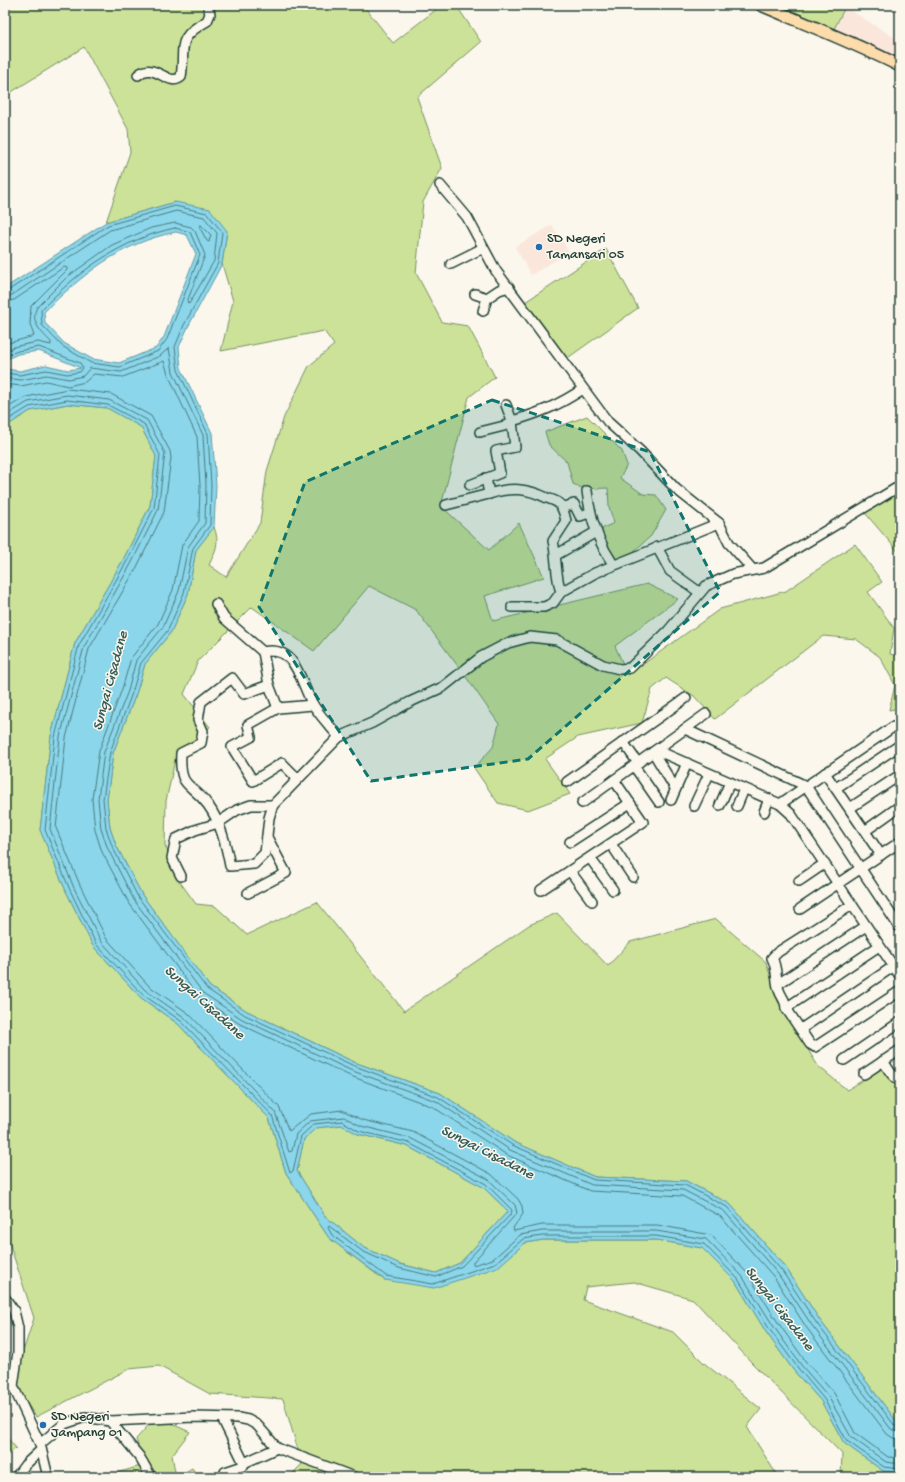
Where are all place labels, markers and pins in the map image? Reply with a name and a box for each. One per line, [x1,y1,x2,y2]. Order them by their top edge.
place label: SD Negeri Tamansari 05 [546,231,624,264]
marker: SD Negeri Tamansari 05 [534,242,544,252]
place label: SD Negeri Jampang 01 [51,1409,122,1442]
marker: SD Negeri Jampang 01 [38,1420,48,1430]

